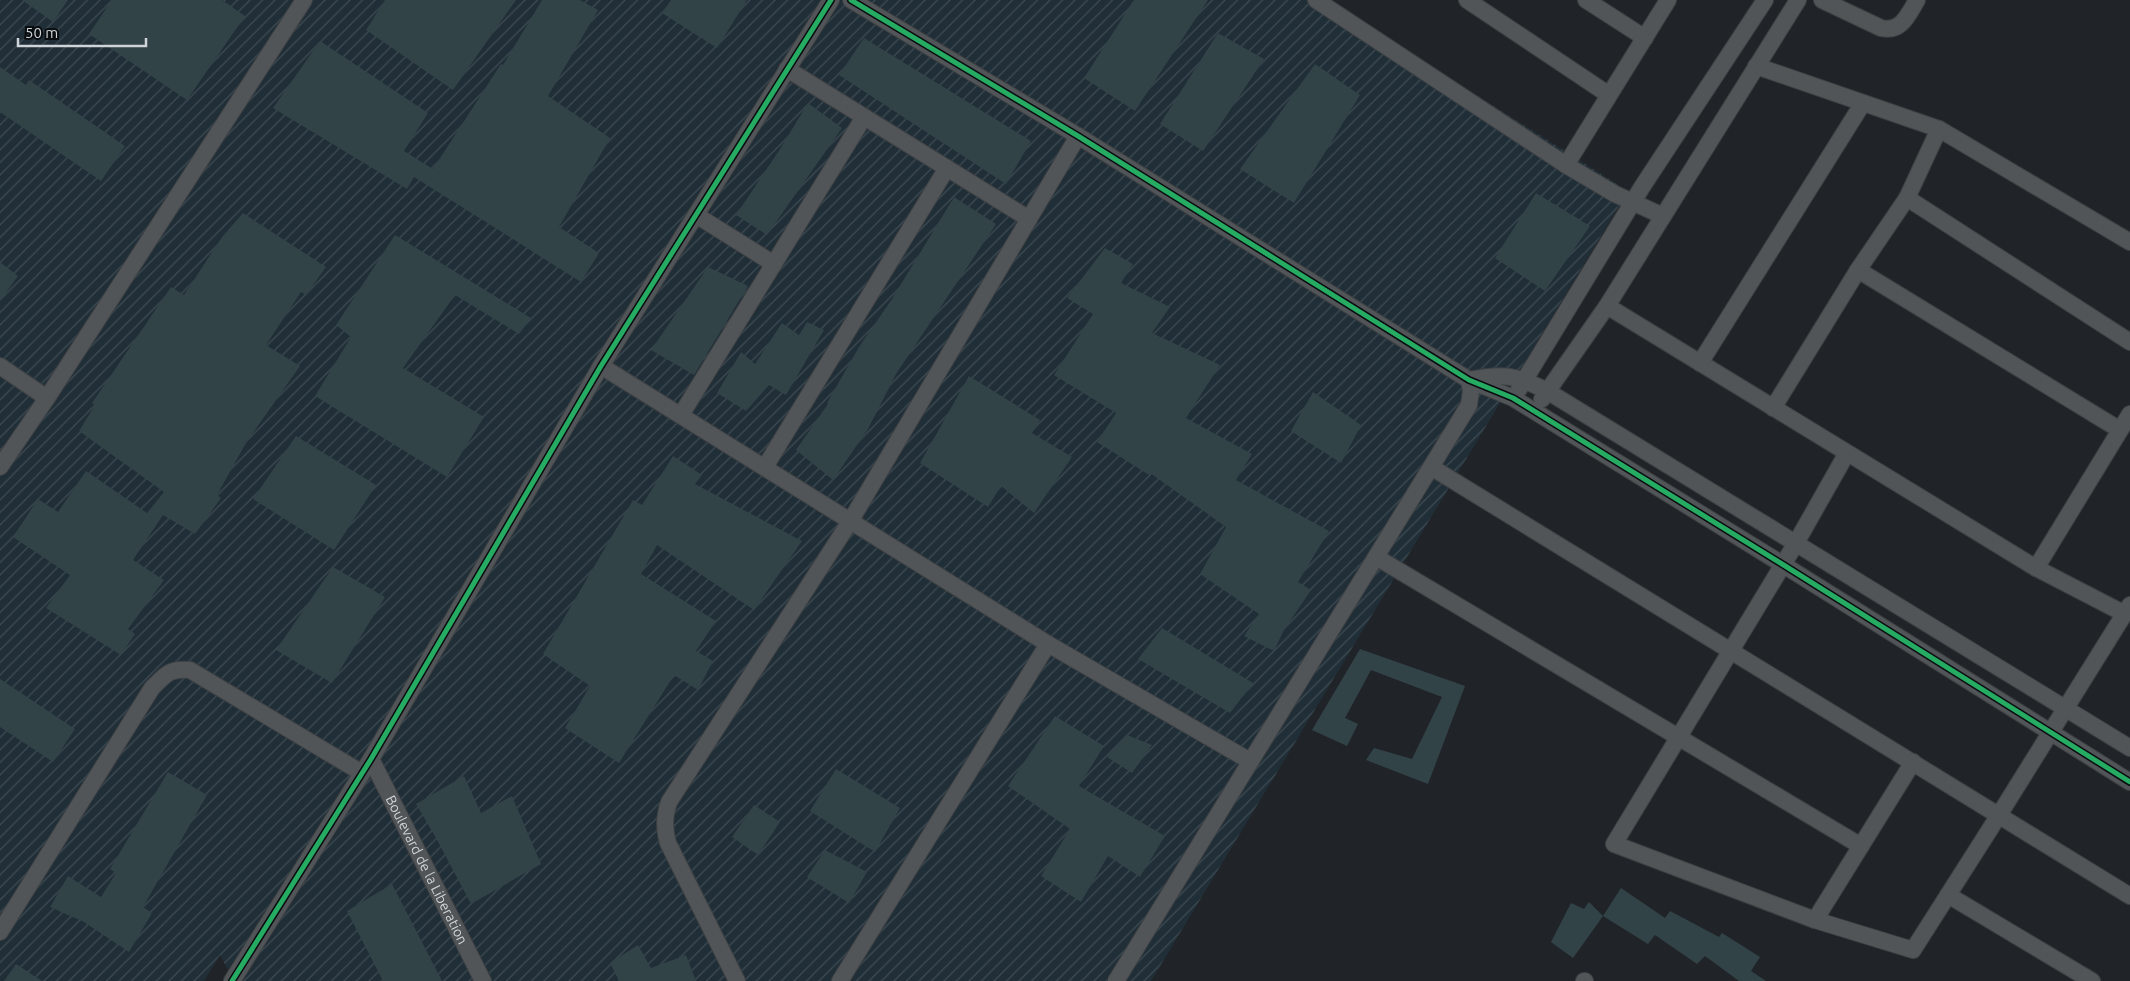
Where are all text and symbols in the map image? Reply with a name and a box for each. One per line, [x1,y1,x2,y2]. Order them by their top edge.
scale bar [18,15,145,47]
text: 50 m [25,24,58,41]
street label: Boulevard de la Liberation [383,793,471,947]

